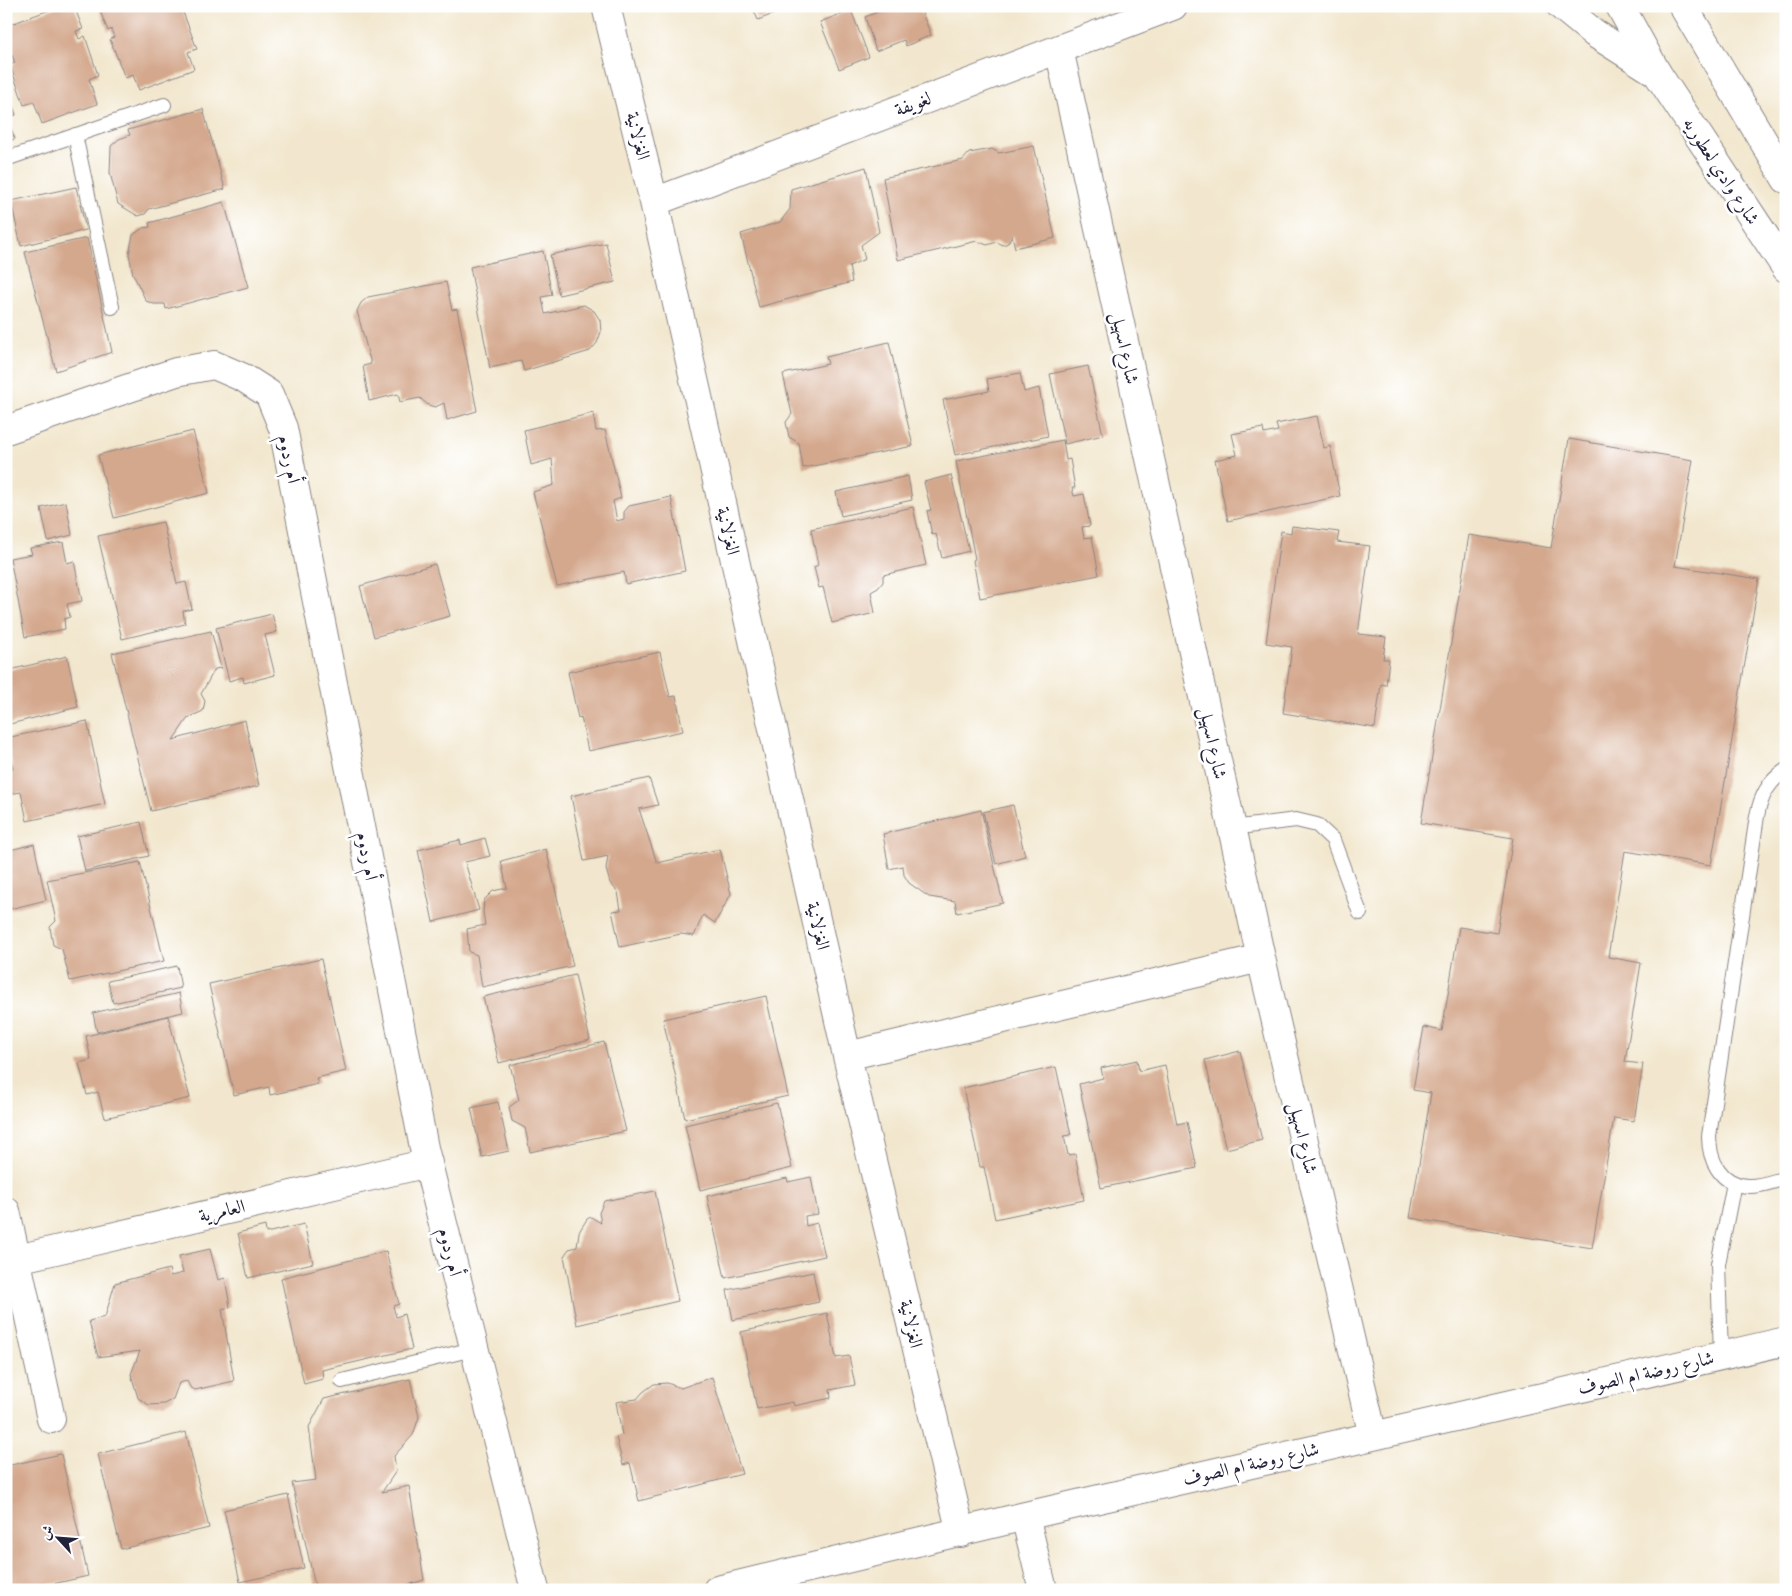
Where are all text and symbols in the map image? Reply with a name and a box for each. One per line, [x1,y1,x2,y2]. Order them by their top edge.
street label: لغويفة [891,85,935,123]
street label: الغزلانية [619,109,657,163]
street label: شارع وادي لعطوريه [1675,112,1765,231]
street label: شارع اسهيل [1103,310,1145,387]
street label: أم ردوم [268,432,307,487]
street label: الغزلانية [710,504,746,558]
street label: شارع اسهيل [1191,705,1233,782]
street label: أم ردوم [347,829,385,884]
street label: الغزلانية [800,899,836,953]
street label: شارع اسهيل [1280,1099,1324,1177]
street label: العامرية [196,1193,248,1229]
street label: أم ردوم [429,1225,469,1280]
street label: الغزلانية [893,1297,929,1351]
street label: شارع روضة ام الصوف [1575,1345,1717,1404]
street label: شارع روضة ام الصوف [1180,1436,1322,1495]
north arrow [32,1514,82,1564]
text: ش [35,1522,58,1543]

